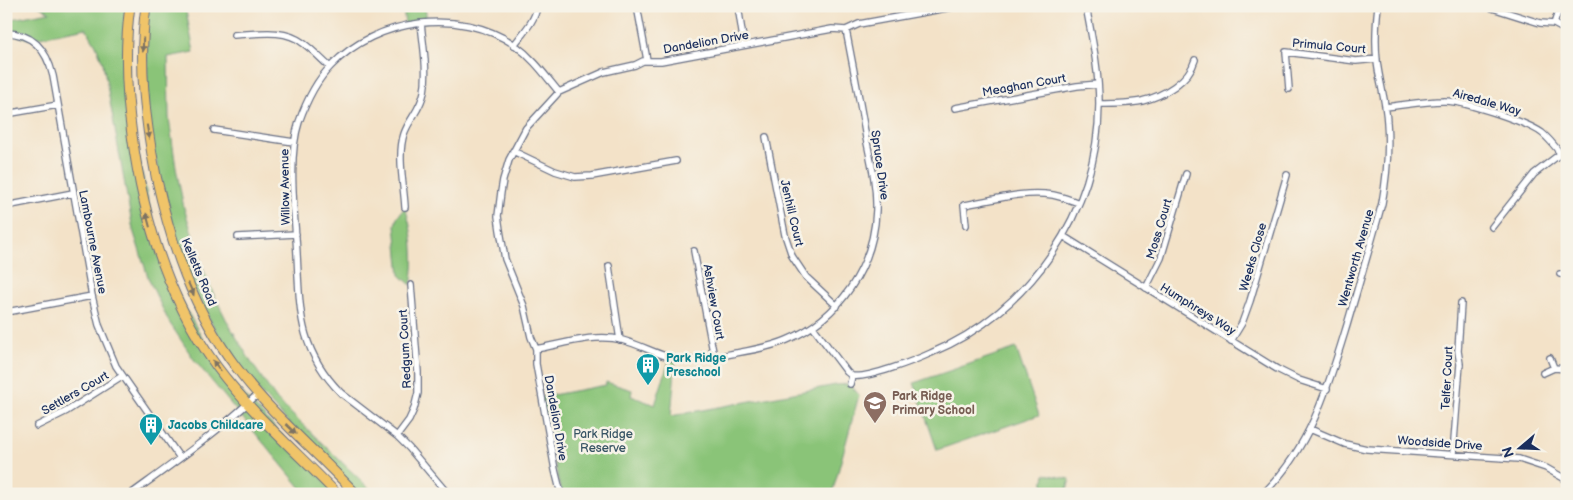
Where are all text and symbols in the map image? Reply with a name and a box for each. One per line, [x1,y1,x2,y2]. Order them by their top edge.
street label: Dandelion Drive [662,28,750,57]
street label: Primula Court [1291,36,1367,57]
one-way arrow [138,37,146,53]
street label: Meaghan Court [981,71,1067,100]
street label: Airedale Way [1451,86,1523,119]
one-way arrow [145,125,153,141]
street label: Spruce Drive [867,129,892,201]
street label: Willow Avenue [277,148,294,225]
street label: Jenhill Court [777,178,807,248]
street label: Lambourne Avenue [75,189,110,295]
street label: Moss Court [1143,197,1176,261]
street label: Wentworth Avenue [1335,208,1378,309]
one-way arrow [144,212,152,227]
street label: Weeks Close [1237,221,1270,293]
street label: Kelletts Road [177,236,220,309]
street label: Ashview Court [699,263,728,341]
street label: Humphreys Way [1157,280,1239,339]
one-way arrow [187,282,195,296]
street label: Redgum Court [396,309,415,389]
street label: Telfer Court [1438,345,1457,410]
place label: Park Ridge Preschool [666,351,726,380]
building icon: Park Ridge Preschool [635,352,661,386]
one-way arrow [212,359,222,373]
street label: Settlers Court [39,368,112,419]
street label: Dandelion Drive [541,374,570,462]
place label: Park Ridge Primary School [892,389,975,418]
school or university icon: Park Ridge Primary School [862,390,888,424]
building icon: Jacobs Childcare [138,412,164,446]
place label: Jacobs Childcare [168,418,263,433]
north arrow [1496,422,1546,472]
one-way arrow [285,423,297,435]
park label: Park Ridge Reserve [573,427,633,456]
street label: Woodside Drive [1397,433,1483,454]
text: N [1498,444,1518,460]

